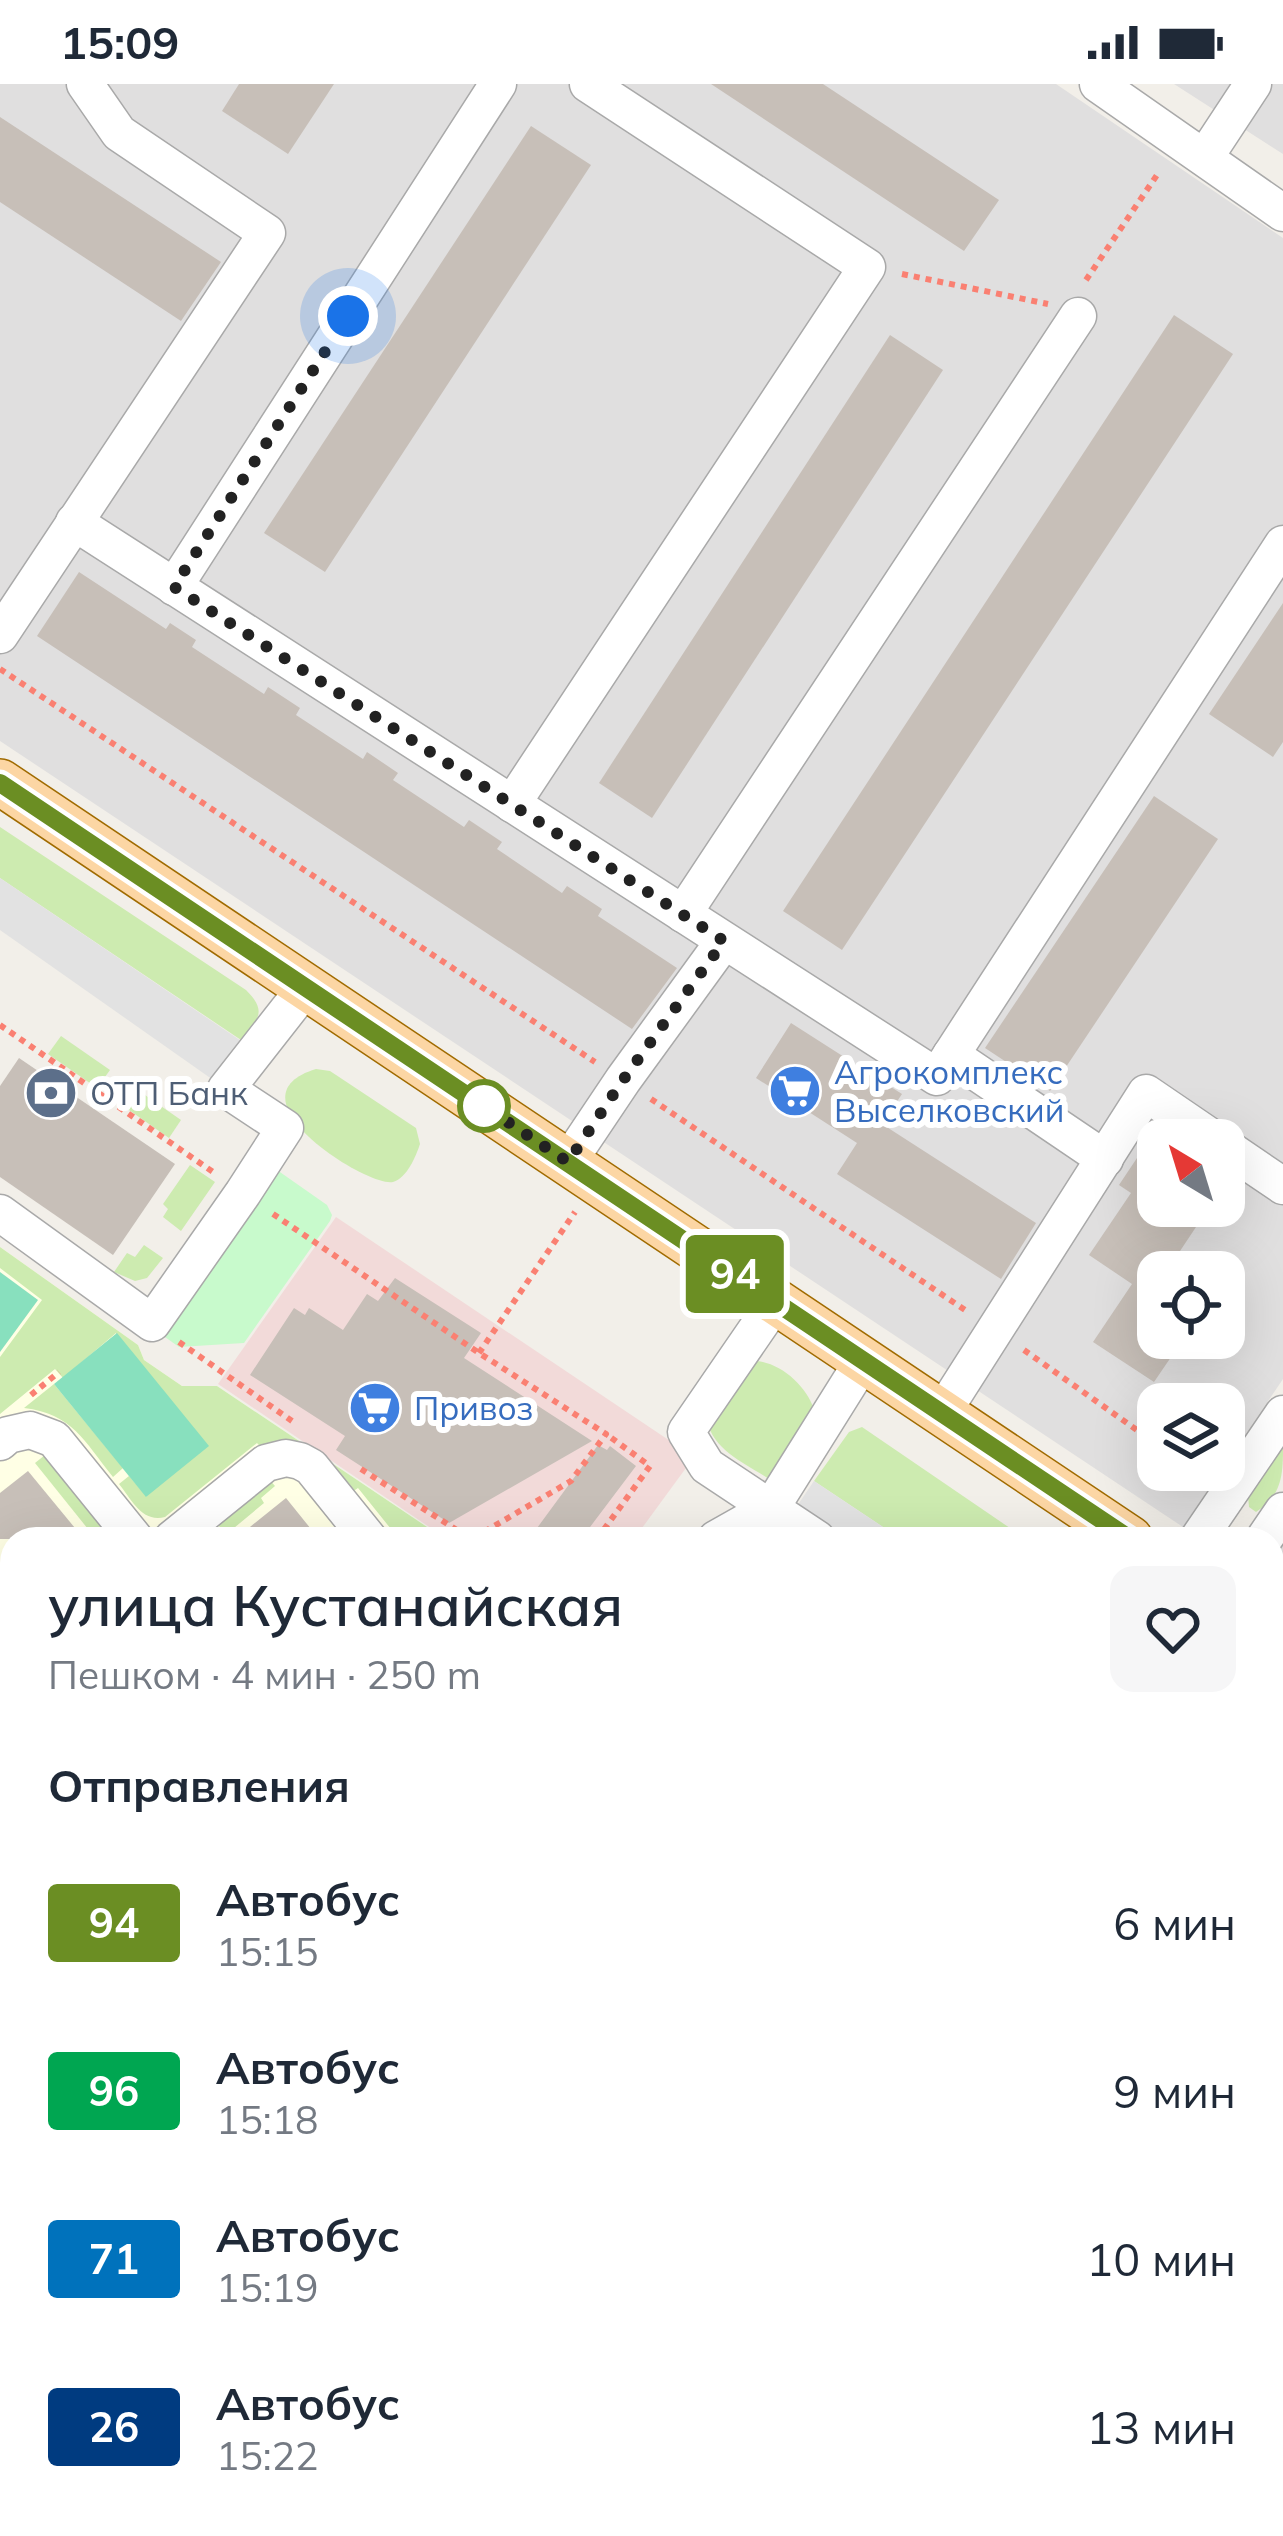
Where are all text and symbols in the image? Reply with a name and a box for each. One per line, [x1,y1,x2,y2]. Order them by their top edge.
text: 15:09 [60,14,179,70]
your location [318,286,378,346]
place label: Агрокомплекс Выселковский [834,1051,1064,1130]
supermarket icon: Агрокомплекс Выселковский [767,1063,823,1119]
bank icon: ОТП Банк [23,1065,79,1121]
place label: ОТП Банк [90,1072,248,1113]
unlabelled marker [459,1081,509,1131]
north arrow [1137,1119,1245,1227]
map controls [1137,1119,1245,1491]
line badge: 94 [681,1235,789,1313]
text: 94 [710,1247,760,1300]
button: locate [1137,1251,1245,1359]
supermarket icon: Привоз [347,1380,403,1436]
button: layers [1137,1383,1245,1491]
place label: Привоз [414,1387,533,1428]
button: heart [1110,1566,1236,1692]
text: улица Кустанайская [48,1569,623,1640]
text: Пешком · 4 мин · 250 m [48,1650,481,1699]
text: Отправления [48,1757,350,1813]
text: Автобус [216,1871,400,1927]
text: 6 мин [1113,1895,1236,1951]
text: 94 [89,1896,139,1949]
text: 15:15 [216,1927,319,1976]
text: Автобус [216,2039,400,2095]
text: 9 мин [1113,2063,1236,2119]
text: 96 [89,2064,139,2117]
text: 15:18 [216,2095,319,2144]
text: Автобус [216,2207,400,2263]
text: 10 мин [1086,2231,1236,2287]
text: 71 [89,2232,139,2285]
text: 15:19 [216,2263,319,2312]
text: Автобус [216,2375,400,2431]
text: 13 мин [1086,2399,1236,2455]
text: 26 [89,2400,139,2453]
text: 15:22 [216,2431,319,2480]

